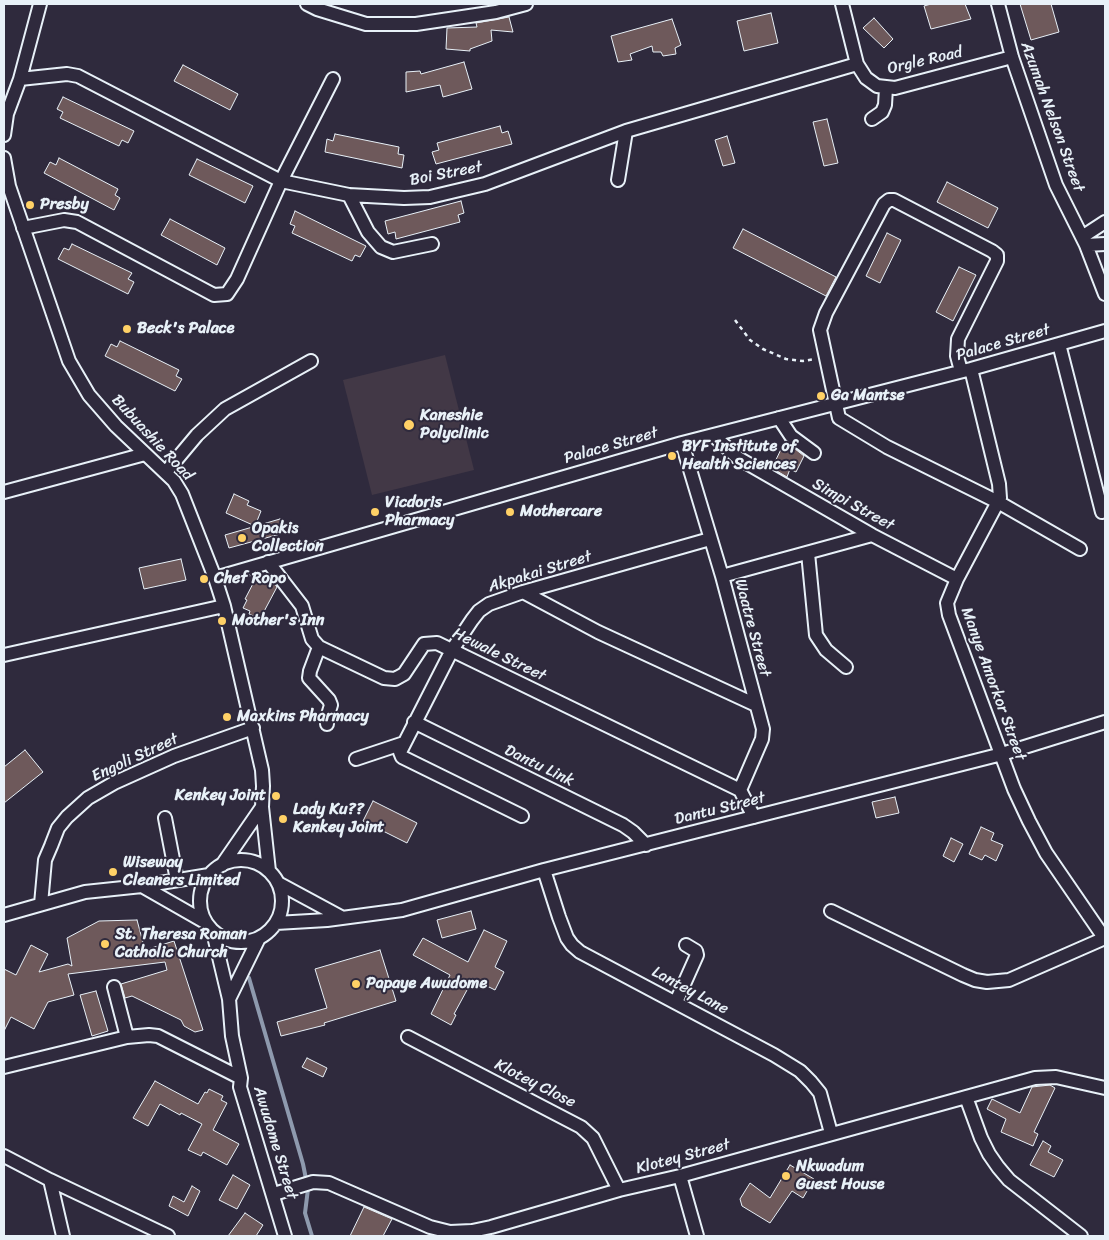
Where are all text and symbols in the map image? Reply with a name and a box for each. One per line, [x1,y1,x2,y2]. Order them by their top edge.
street label: Azumah Nelson Street [1016,39,1088,195]
street label: Orgle Road [886,43,964,79]
street label: Boi Street [408,158,484,190]
place label: Presby [40,195,89,215]
marker: Presby [24,199,36,211]
place label: Beck's Palace [137,319,235,339]
street label: Palace Street [954,320,1052,366]
marker: Beck's Palace [121,323,133,335]
place label: Ga Mantse [831,386,905,406]
marker: Ga Mantse [815,390,827,402]
street label: Bubuashie Road [107,391,197,485]
place label: Kaneshie Polyclinic [420,406,489,444]
marker: Kaneshie Polyclinic [402,418,416,432]
street label: Palace Street [562,423,660,469]
place label: BYF Institute of Health Sciences [682,437,797,475]
marker: BYF Institute of Health Sciences [666,450,678,462]
street label: Simpi Street [809,475,897,535]
place label: Vicdoris Pharmacy [385,493,454,531]
place label: Mothercare [520,502,602,522]
marker: Vicdoris Pharmacy [369,506,381,518]
marker: Mothercare [504,506,516,518]
place label: Opakis Collection [252,519,324,557]
marker: Opakis Collection [236,532,248,544]
street label: Akpakai Street [486,547,594,597]
place label: Chef Ropo [214,569,286,589]
marker: Chef Ropo [198,573,210,585]
street label: Waatre Street [730,577,774,679]
street label: Manye Amorkor Street [956,605,1030,763]
place label: Mother's Inn [232,611,324,631]
marker: Mother's Inn [216,615,228,627]
street label: Hewale Street [449,624,549,686]
place label: Maxkins Pharmacy [237,707,369,727]
marker: Maxkins Pharmacy [221,711,233,723]
street label: Engoli Street [89,730,181,786]
street label: Dantu Link [501,741,577,791]
place label: Kenkey Joint [175,786,266,806]
street label: Dantu Street [673,789,767,829]
marker: Kenkey Joint [270,790,282,802]
place label: Lady Ku?? Kenkey Joint [293,800,384,838]
marker: Lady Ku?? Kenkey Joint [277,813,289,825]
place label: Wiseway Cleaners Limited [123,853,240,891]
marker: Wiseway Cleaners Limited [107,866,119,878]
place label: St. Theresa Roman Catholic Church [115,925,247,963]
marker: St. Theresa Roman Catholic Church [99,938,111,950]
street label: Lantey Lane [648,963,732,1019]
place label: Papaye Awudome [366,974,487,994]
marker: Papaye Awudome [350,978,362,990]
street label: Klotey Close [491,1055,579,1113]
street label: Awudome Street [249,1084,301,1202]
street label: Klotey Street [634,1135,732,1179]
place label: Nkwadum Guest House [796,1157,884,1195]
marker: Nkwadum Guest House [780,1170,792,1182]

